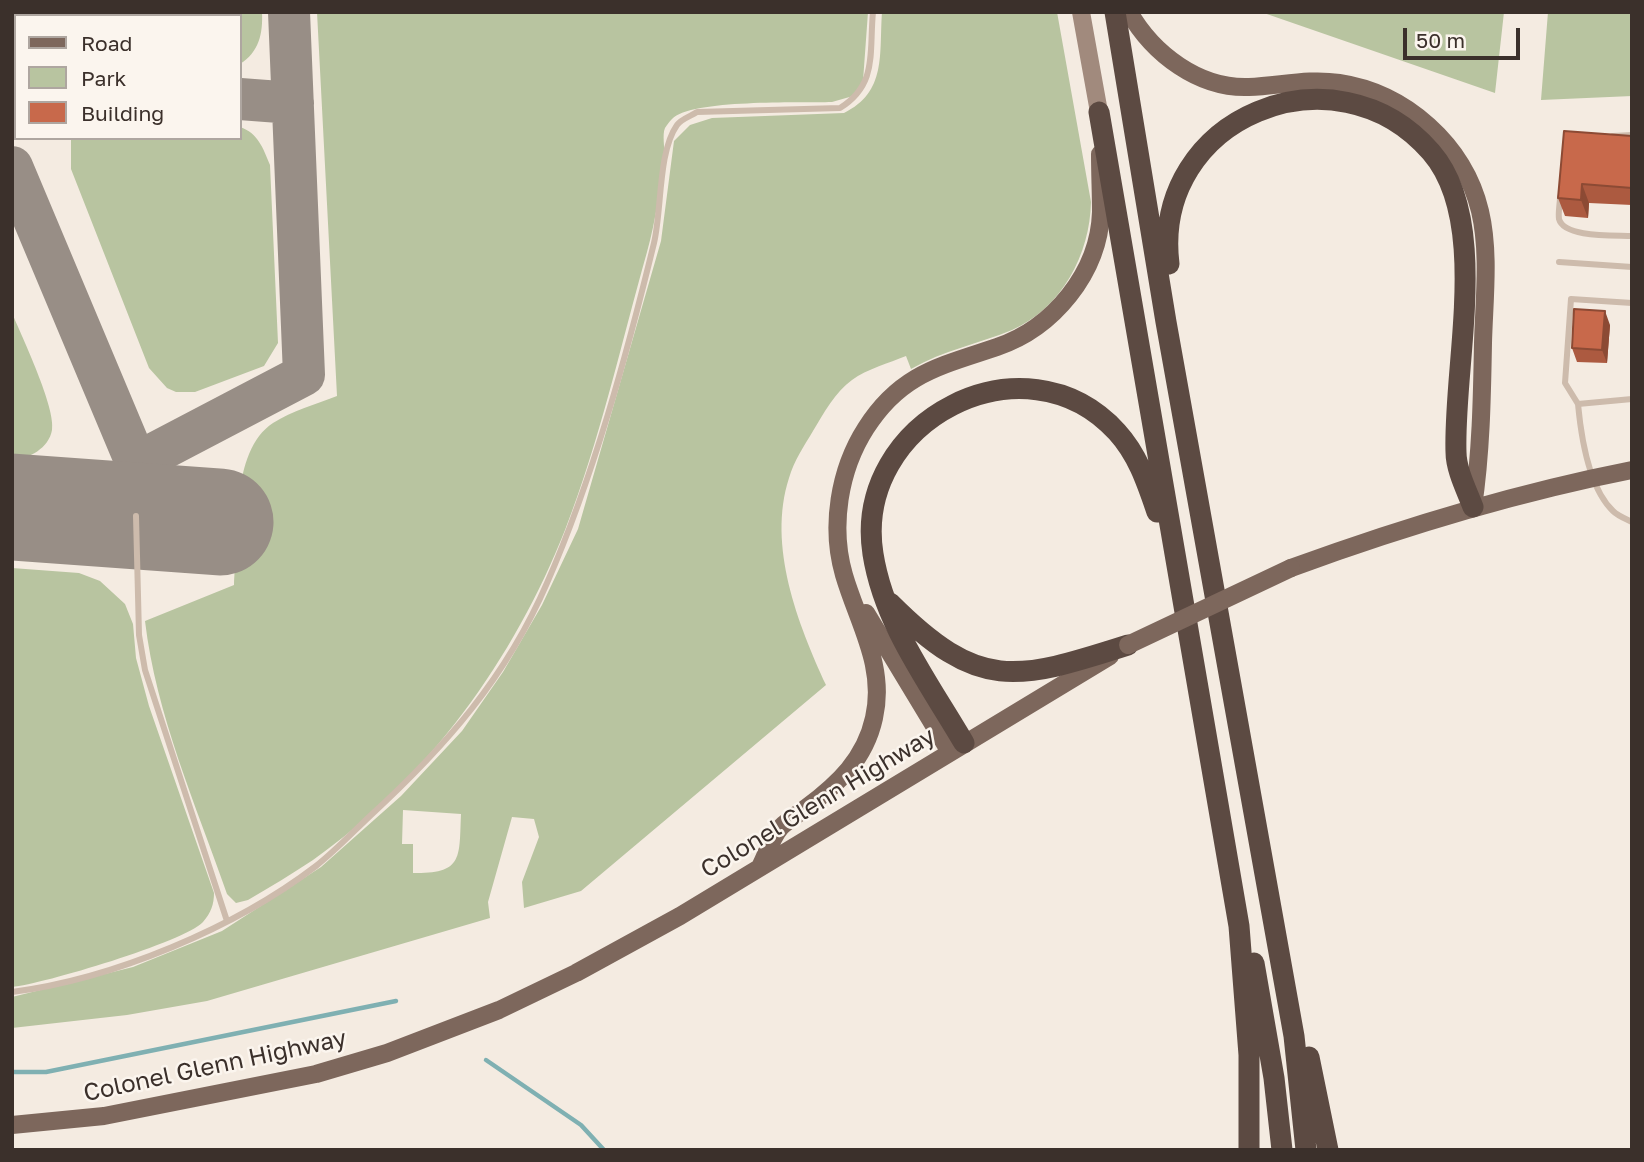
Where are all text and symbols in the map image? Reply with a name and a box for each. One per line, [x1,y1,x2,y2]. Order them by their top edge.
legend [14,14,242,140]
scale bar [1406,14,1523,58]
text: 50 m [1416,27,1465,53]
text: Road [81,30,132,56]
text: Park [81,65,126,91]
text: Building [81,100,164,126]
street label: Colonel Glenn Highway [696,722,940,884]
street label: Colonel Glenn Highway [81,1024,349,1108]

